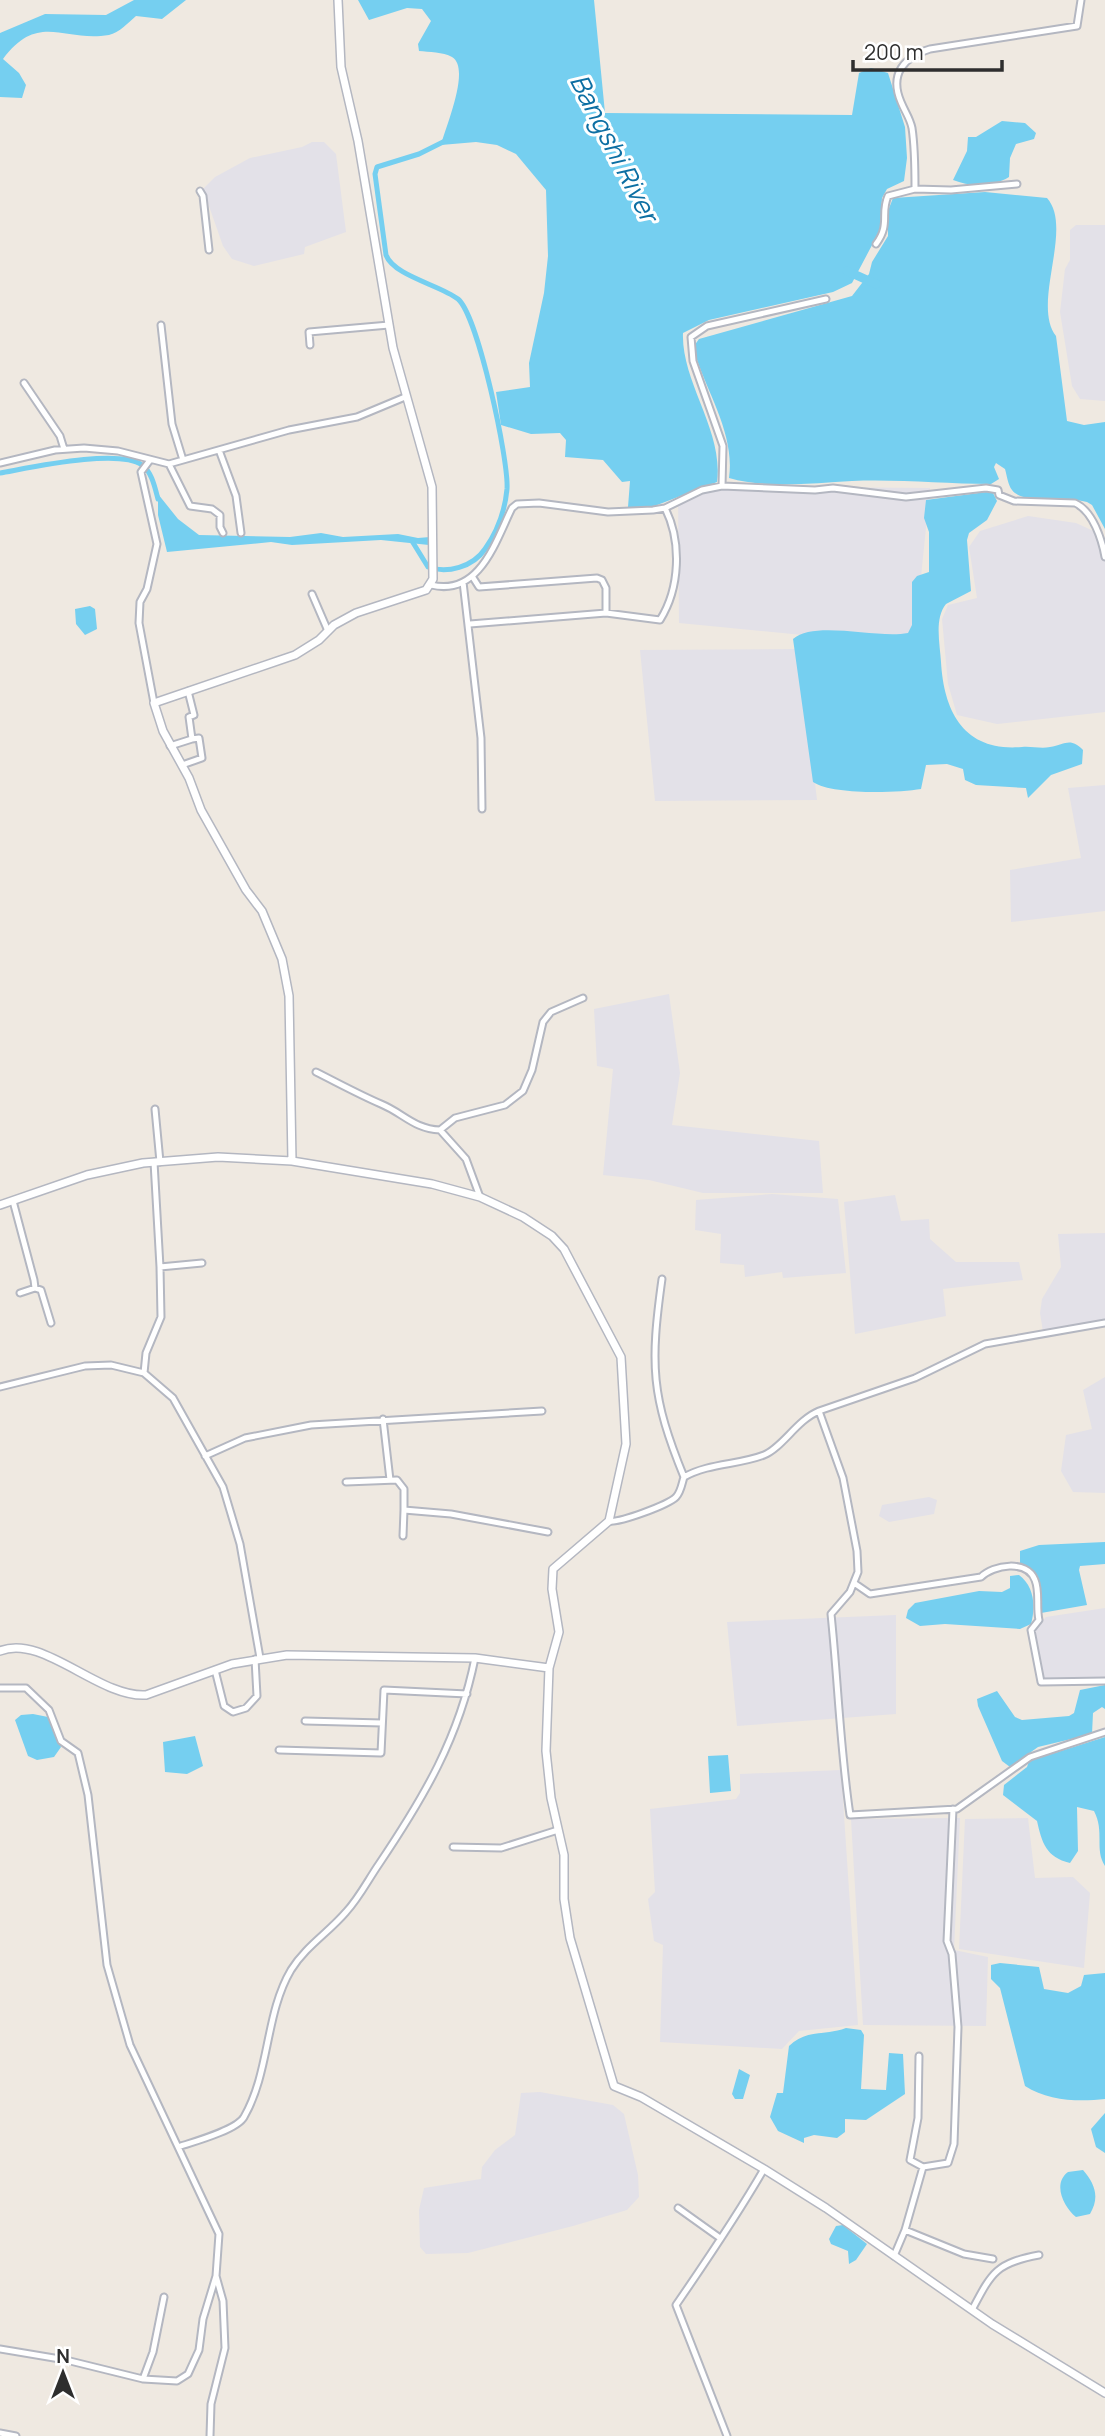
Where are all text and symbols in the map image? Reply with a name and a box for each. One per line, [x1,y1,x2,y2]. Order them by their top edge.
scale bar [853,28,1002,72]
text: 200 m [864,38,924,66]
water label: Bangshi River [562,68,669,231]
north arrow [28,2338,98,2408]
text: N [56,2343,70,2369]

